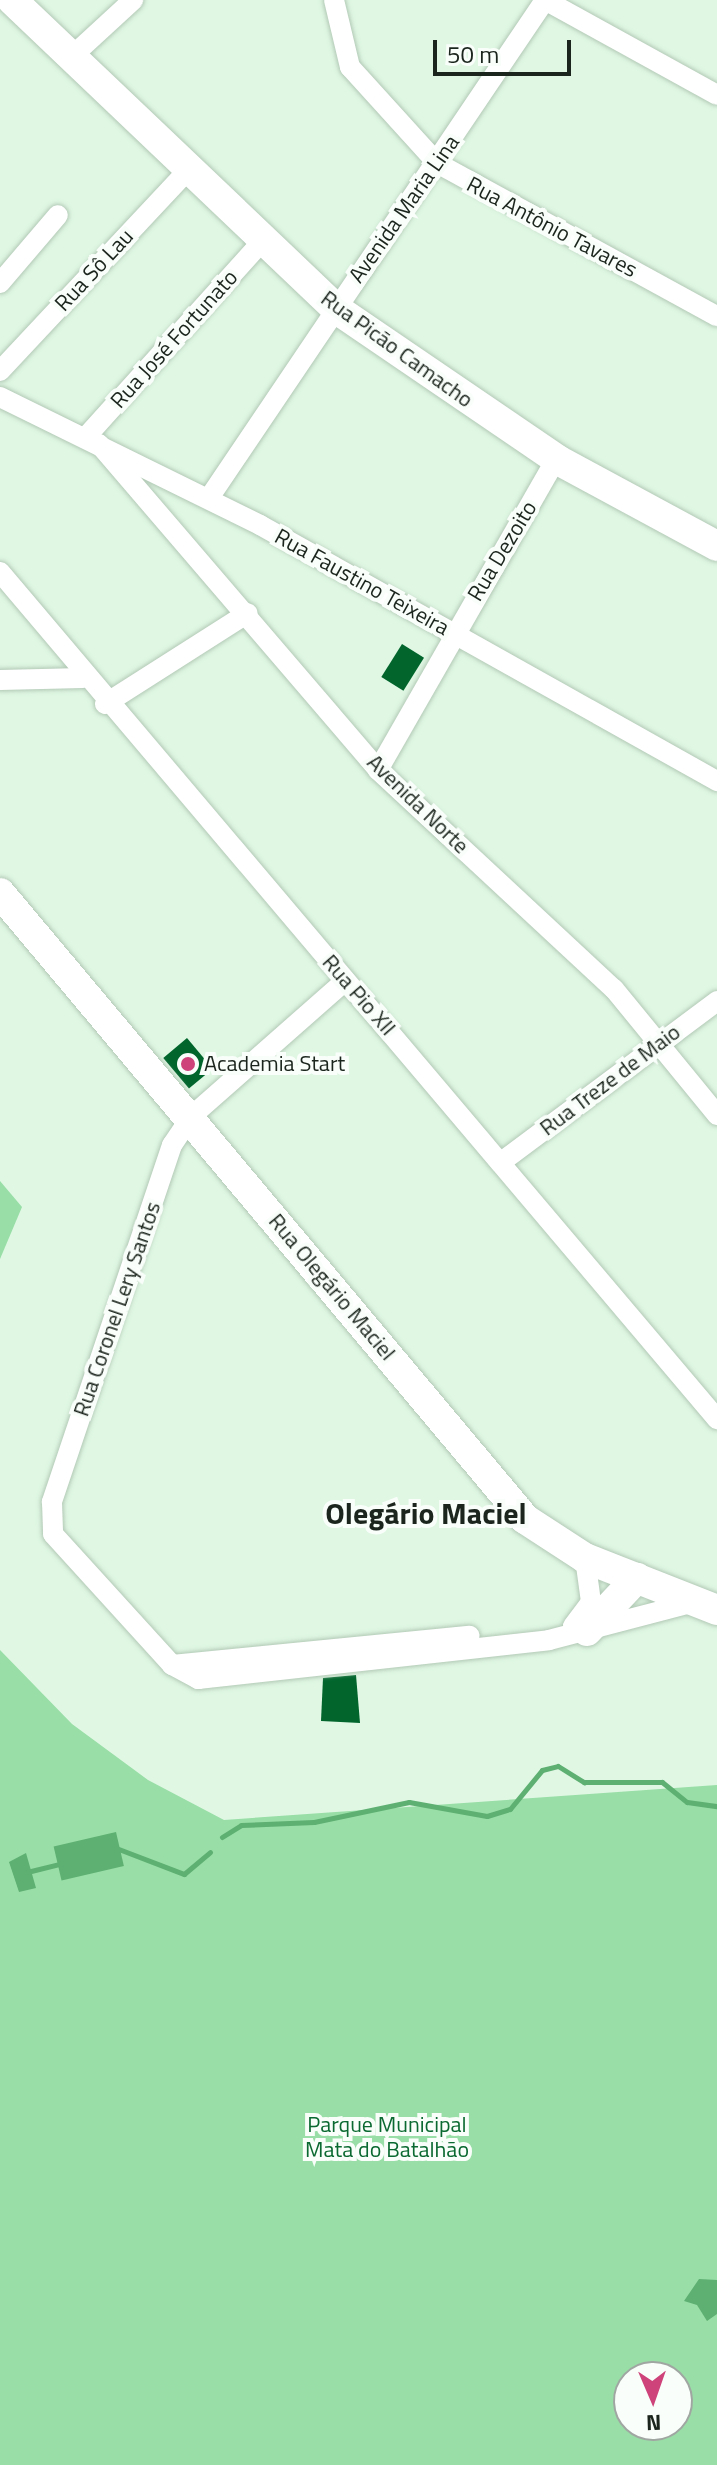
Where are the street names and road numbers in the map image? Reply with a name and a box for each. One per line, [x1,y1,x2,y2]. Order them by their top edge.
street label: Avenida Maria Lina [343,130,465,288]
street label: Rua Antônio Tavares [462,171,642,283]
street label: Rua Sô Lau [49,223,139,317]
street label: Rua José Fortunato [105,264,243,414]
street label: Rua Picão Camacho [316,285,478,413]
street label: Rua Dezoito [462,496,542,606]
street label: Rua Faustino Teixeira [270,523,454,641]
street label: Avenida Norte [362,749,474,859]
street label: Rua Pio XII [317,949,401,1041]
street label: Rua Treze de Maio [535,1019,685,1141]
street label: Rua Coronel Lery Santos [68,1198,166,1420]
street label: Rua Olegário Maciel [263,1208,401,1366]

